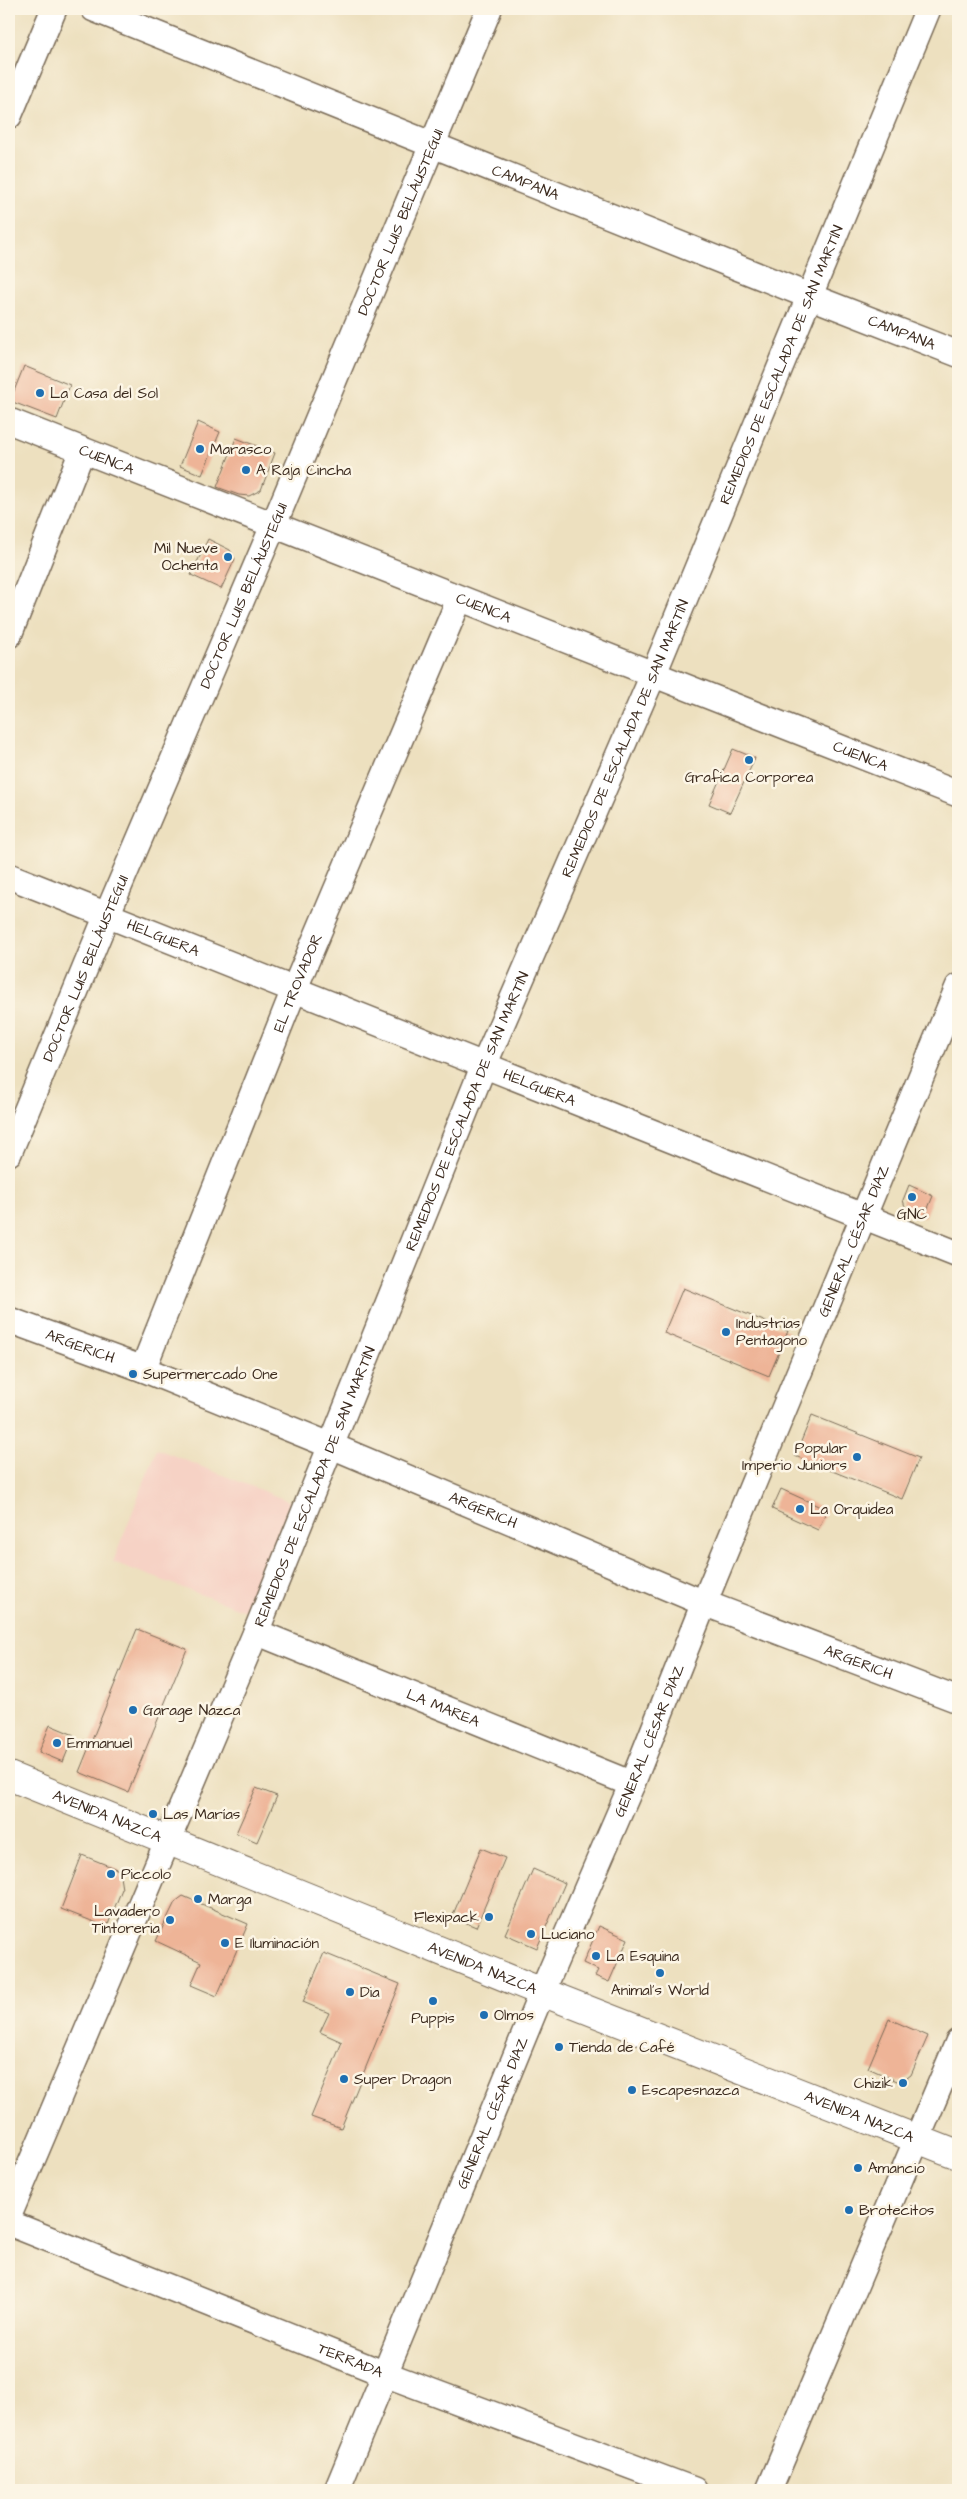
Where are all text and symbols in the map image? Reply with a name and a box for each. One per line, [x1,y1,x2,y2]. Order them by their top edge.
street label: DOCTOR LUIS BELÁUSTEGUI [352,125,448,318]
street label: CAMPANA [489,159,563,205]
street label: REMEDIOS DE ESCALADA DE SAN MARTÍN [714,222,848,508]
street label: CAMPANA [865,309,939,355]
place label: La Casa del Sol [50,383,158,404]
marker: La Casa del Sol [34,387,46,399]
street label: CUENCA [76,439,138,480]
place label: Marasco [210,439,272,460]
marker: Marasco [194,443,206,455]
place label: A Raja Cincha [256,460,352,481]
marker: A Raja Cincha [240,464,252,476]
street label: DOCTOR LUIS BELÁUSTEGUI [195,499,292,692]
place label: Mil Nueve Ochenta [154,538,218,576]
marker: Mil Nueve Ochenta [222,551,234,563]
street label: CUENCA [453,587,515,628]
street label: REMEDIOS DE ESCALADA DE SAN MARTÍN [556,596,694,881]
street label: CUENCA [830,735,892,776]
marker: Grafica Corporea [743,754,755,766]
place label: Grafica Corporea [685,767,814,788]
street label: DOCTOR LUIS BELÁUSTEGUI [37,872,133,1065]
street label: HELGUERA [124,914,203,961]
street label: EL TROVADOR [268,930,327,1035]
street label: REMEDIOS DE ESCALADA DE SAN MARTÍN [400,968,534,1254]
street label: HELGUERA [500,1063,579,1111]
street label: GENERAL CÉSAR DÍAZ [813,1161,894,1320]
marker: GNC [906,1191,918,1203]
place label: GNC [897,1204,928,1225]
place label: Industrias Pentagono [736,1313,808,1352]
street label: ARGERICH [43,1324,118,1368]
marker: Industrias Pentagono [720,1326,732,1338]
street label: REMEDIOS DE ESCALADA DE SAN MARTÍN [249,1343,380,1630]
place label: Supermercado One [143,1364,278,1385]
marker: Supermercado One [127,1368,139,1380]
place label: Popular Imperio Juniors [742,1438,847,1476]
marker: Popular Imperio Juniors [851,1451,863,1463]
street label: ARGERICH [446,1486,521,1534]
place label: La Orquidea [810,1499,894,1520]
marker: La Orquidea [794,1503,806,1515]
street label: ARGERICH [821,1639,896,1685]
street label: GENERAL CÉSAR DÍAZ [609,1661,689,1820]
street label: LA MAREA [404,1683,483,1732]
place label: Garage Nazca [143,1700,241,1722]
marker: Garage Nazca [127,1704,139,1716]
place label: Emmanuel [67,1733,132,1754]
marker: Emmanuel [51,1737,63,1749]
street label: AVENIDA NAZCA [50,1784,165,1847]
place label: Las Marías [163,1804,241,1825]
marker: Las Marías [147,1808,159,1820]
place label: Piccolo [121,1864,172,1885]
marker: Piccolo [105,1868,117,1880]
place label: Marga [208,1889,252,1911]
marker: Marga [192,1893,204,1905]
place label: Lavadero Tintoreria [92,1901,161,1939]
place label: Flexipack [414,1907,479,1928]
marker: Flexipack [483,1911,495,1923]
marker: Lavadero Tintoreria [164,1914,176,1926]
place label: Luciano [541,1924,595,1945]
marker: Luciano [525,1928,537,1940]
place label: E Iluminación [235,1933,319,1954]
street label: AVENIDA NAZCA [425,1936,541,2000]
marker: E Iluminación [219,1937,231,1949]
place label: La Esquina [606,1946,680,1967]
marker: La Esquina [590,1950,602,1962]
marker: Animal's World [654,1967,666,1979]
place label: Animal's World [611,1980,709,2001]
place label: Dia [360,1982,380,2003]
marker: Dia [344,1986,356,1998]
marker: Puppis [427,1995,439,2007]
place label: Olmos [494,2005,535,2026]
place label: Puppis [411,2008,455,2029]
marker: Olmos [478,2009,490,2021]
street label: GENERAL CÉSAR DÍAZ [452,2033,533,2192]
place label: Tienda de Café [569,2037,675,2058]
marker: Tienda de Café [553,2041,565,2053]
place label: Super Dragon [354,2069,452,2091]
marker: Super Dragon [338,2073,350,2085]
place label: Chizik [854,2073,893,2094]
marker: Chizik [897,2077,909,2089]
place label: Escapesnazca [642,2080,740,2101]
marker: Escapesnazca [626,2084,638,2096]
street label: AVENIDA NAZCA [802,2085,918,2147]
place label: Amancio [868,2158,925,2179]
marker: Amancio [852,2162,864,2174]
place label: Brotecitos [859,2200,935,2221]
marker: Brotecitos [843,2204,855,2216]
street label: TERRADA [315,2338,387,2383]

